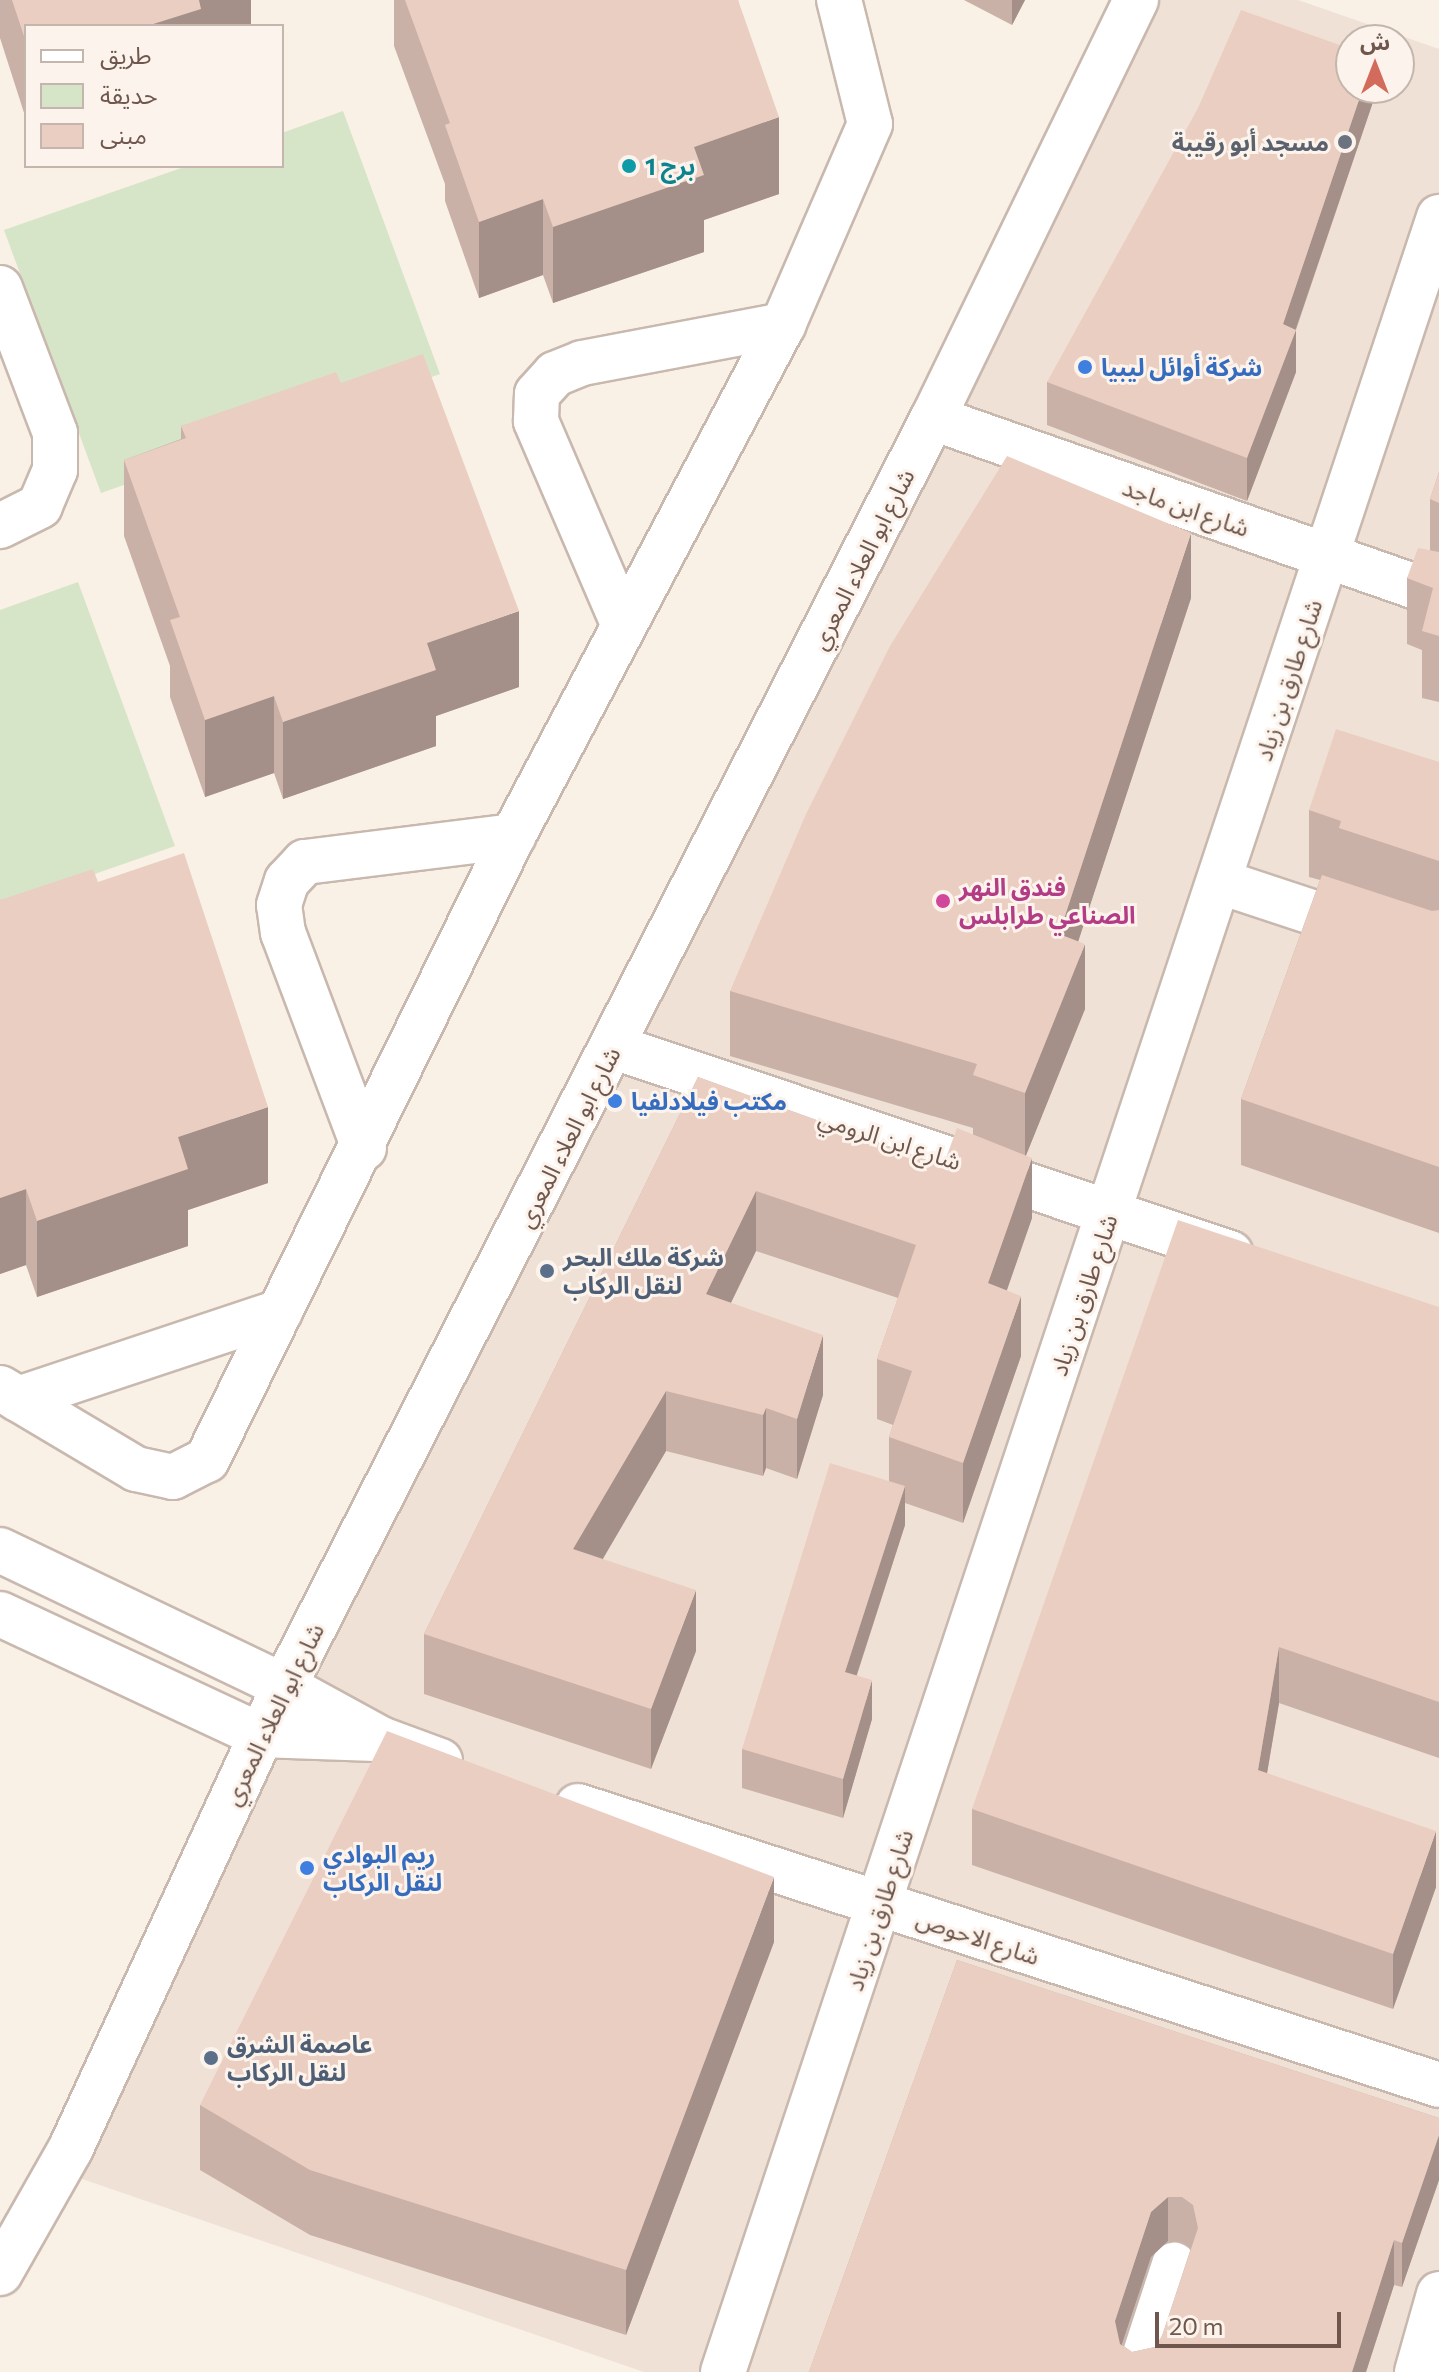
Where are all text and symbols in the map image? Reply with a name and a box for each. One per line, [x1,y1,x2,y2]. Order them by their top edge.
legend [24,24,284,168]
north arrow [1335,24,1415,104]
text: ش [1360,28,1390,55]
text: طريق [100,40,152,69]
text: حديقة [100,80,158,109]
text: مبنى [100,120,147,149]
place label: مسجد أبو رقيبة [1172,128,1329,156]
marker: مسجد أبو رقيبة [1336,133,1354,151]
place label: برج 1 [645,152,695,180]
marker: برج 1 [620,157,638,175]
place label: شركة أوائل ليبيا [1101,353,1262,381]
marker: شركة أوائل ليبيا [1076,358,1094,376]
street label: شارع ابو العلاء المعري [804,464,920,654]
street label: شارع ابن ماجد [1119,472,1253,542]
street label: شارع طارق بن زياد [1248,596,1328,764]
place label: فندق النهر الصناعي طرابلس [959,873,1136,929]
marker: فندق النهر الصناعي طرابلس [934,892,952,910]
street label: شارع ابو العلاء المعري [510,1042,626,1232]
place label: مكتب فيلادلفيا [631,1087,787,1115]
marker: مكتب فيلادلفيا [606,1092,624,1110]
street label: شارع ابن الرومي [815,1102,965,1176]
street label: شارع طارق بن زياد [1043,1211,1123,1379]
place label: شركة ملك البحر لنقل الركاب [563,1243,724,1299]
marker: شركة ملك البحر لنقل الركاب [538,1262,556,1280]
street label: شارع ابو العلاء المعري [216,1618,330,1810]
street label: شارع طارق بن زياد [839,1826,919,1994]
place label: ريم البوادي لنقل الركاب [323,1840,442,1896]
marker: ريم البوادي لنقل الركاب [298,1859,316,1877]
street label: شارع الاحوص [913,1904,1043,1970]
place label: عاصمة الشرق لنقل الركاب [227,2030,372,2086]
marker: عاصمة الشرق لنقل الركاب [202,2049,220,2067]
scale bar [1159,2296,1345,2346]
text: 20 m [1169,2311,1223,2340]

